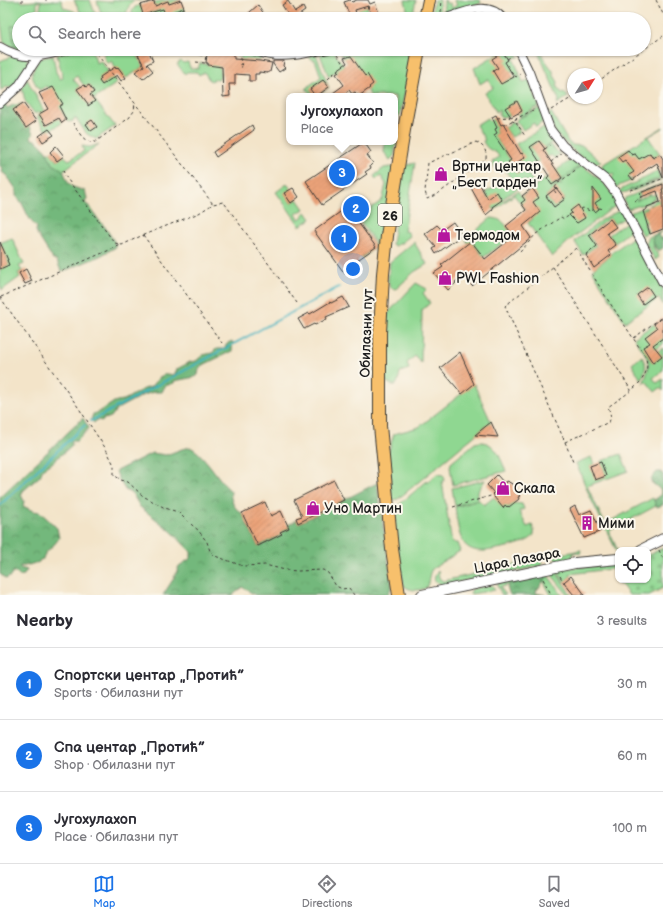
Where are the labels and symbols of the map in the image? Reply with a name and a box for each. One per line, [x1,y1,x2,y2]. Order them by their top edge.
north arrow [567,68,603,104]
pin: 3 [329,158,355,188]
place label: Вртни центар „Бест гарден” [452,158,543,191]
shop icon: Вртни центар „Бест гарден” [433,166,449,182]
pin: 2 [343,194,369,224]
road number: 26 [378,204,402,226]
pin: 1 [331,223,357,253]
shop icon: Термодом [436,227,452,243]
place label: Термодом [455,227,520,244]
your location [343,259,363,279]
shop icon: PWL Fashion [437,270,453,286]
place label: PWL Fashion [456,270,539,287]
street label: Обилазни пут [356,288,377,378]
shop icon: Скала [495,480,511,496]
place label: Скала [514,480,556,497]
shop icon: Уно Мартин [305,500,321,516]
place label: Уно Мартин [324,500,402,517]
building icon: Мими [579,515,595,531]
place label: Мими [598,515,635,532]
street label: Цара Лазара [473,544,562,577]

